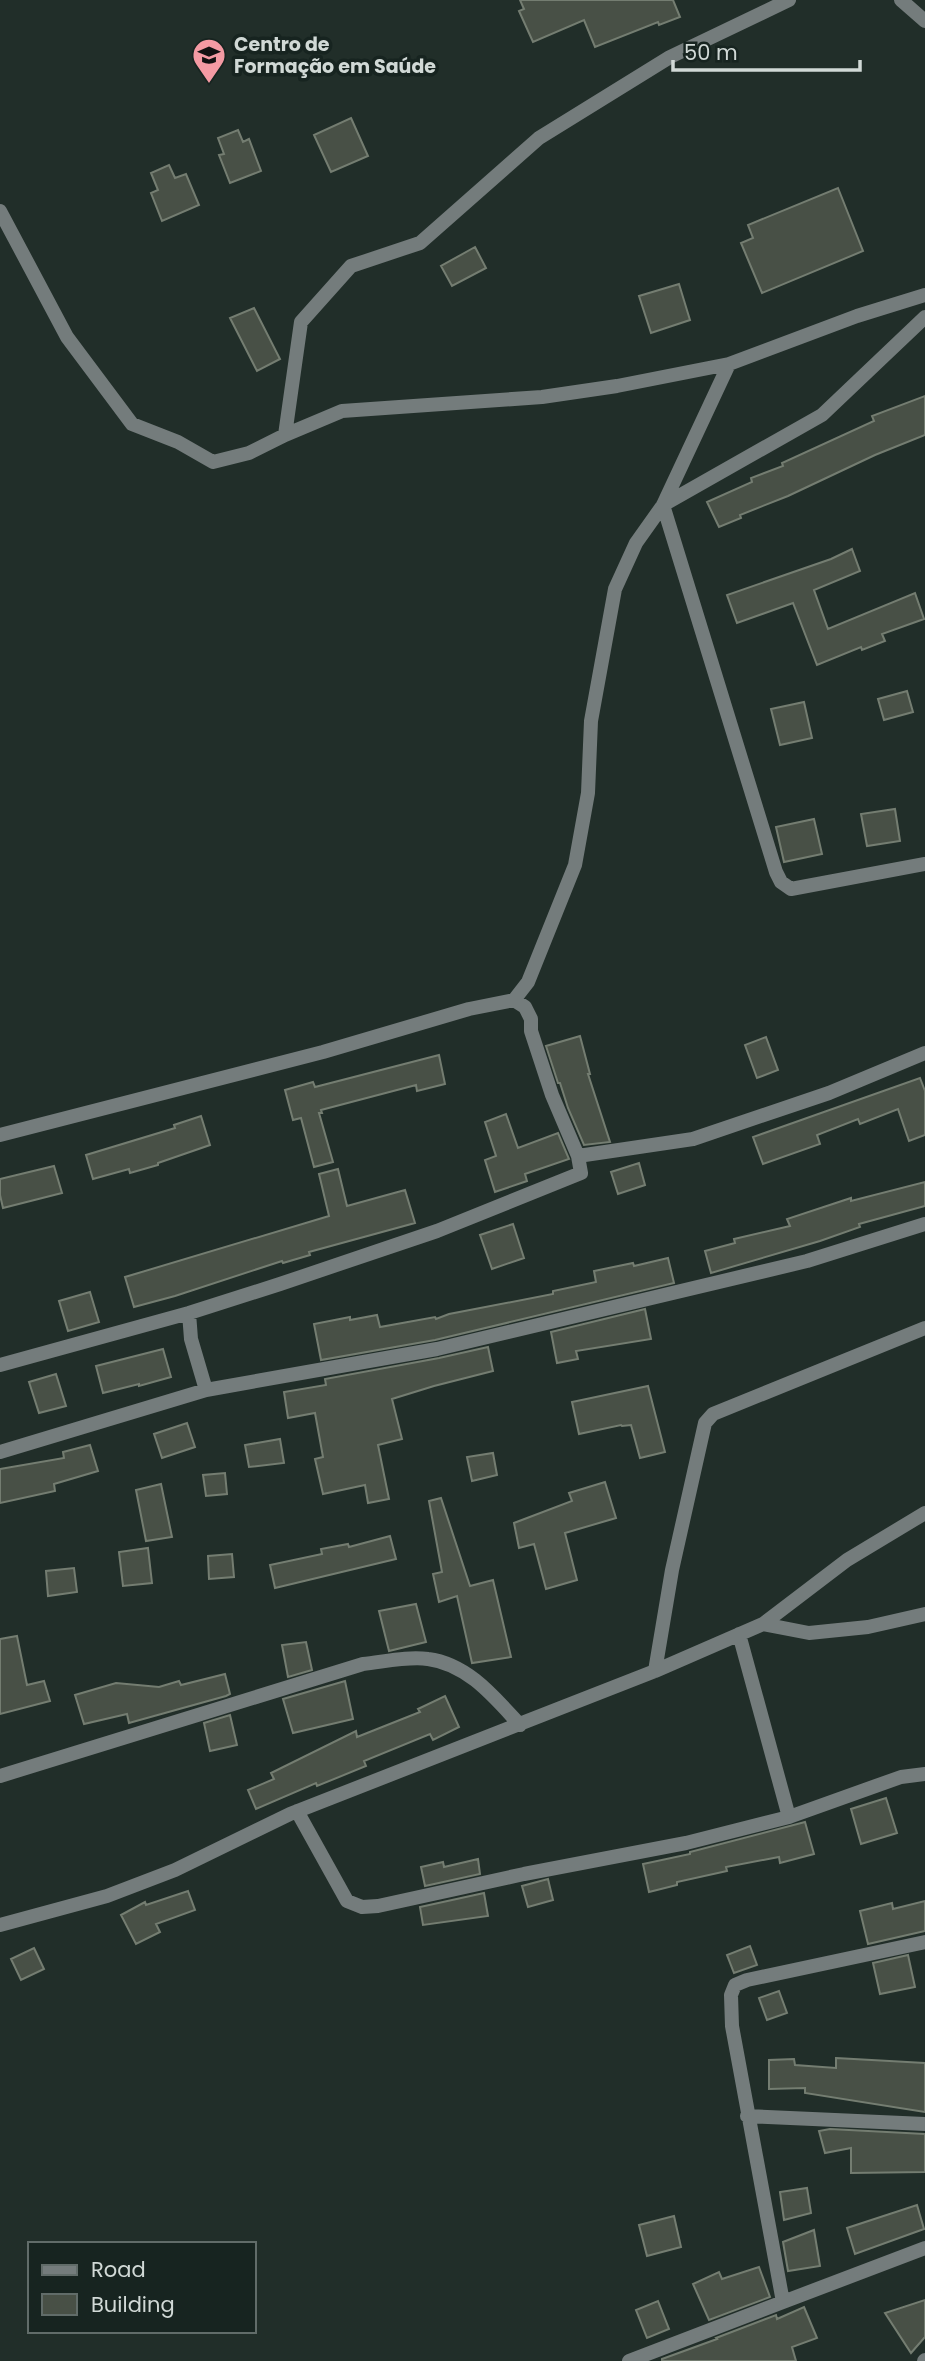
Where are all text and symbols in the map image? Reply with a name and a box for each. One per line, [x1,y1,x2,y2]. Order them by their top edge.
scale bar [673,28,860,72]
place label: Centro de Formação em Saúde [234,31,436,80]
school or university icon: Centro de Formação em Saúde [190,36,228,85]
text: 50 m [684,38,738,67]
legend [28,2242,256,2333]
text: Road [91,2255,146,2284]
text: Building [91,2290,175,2319]

